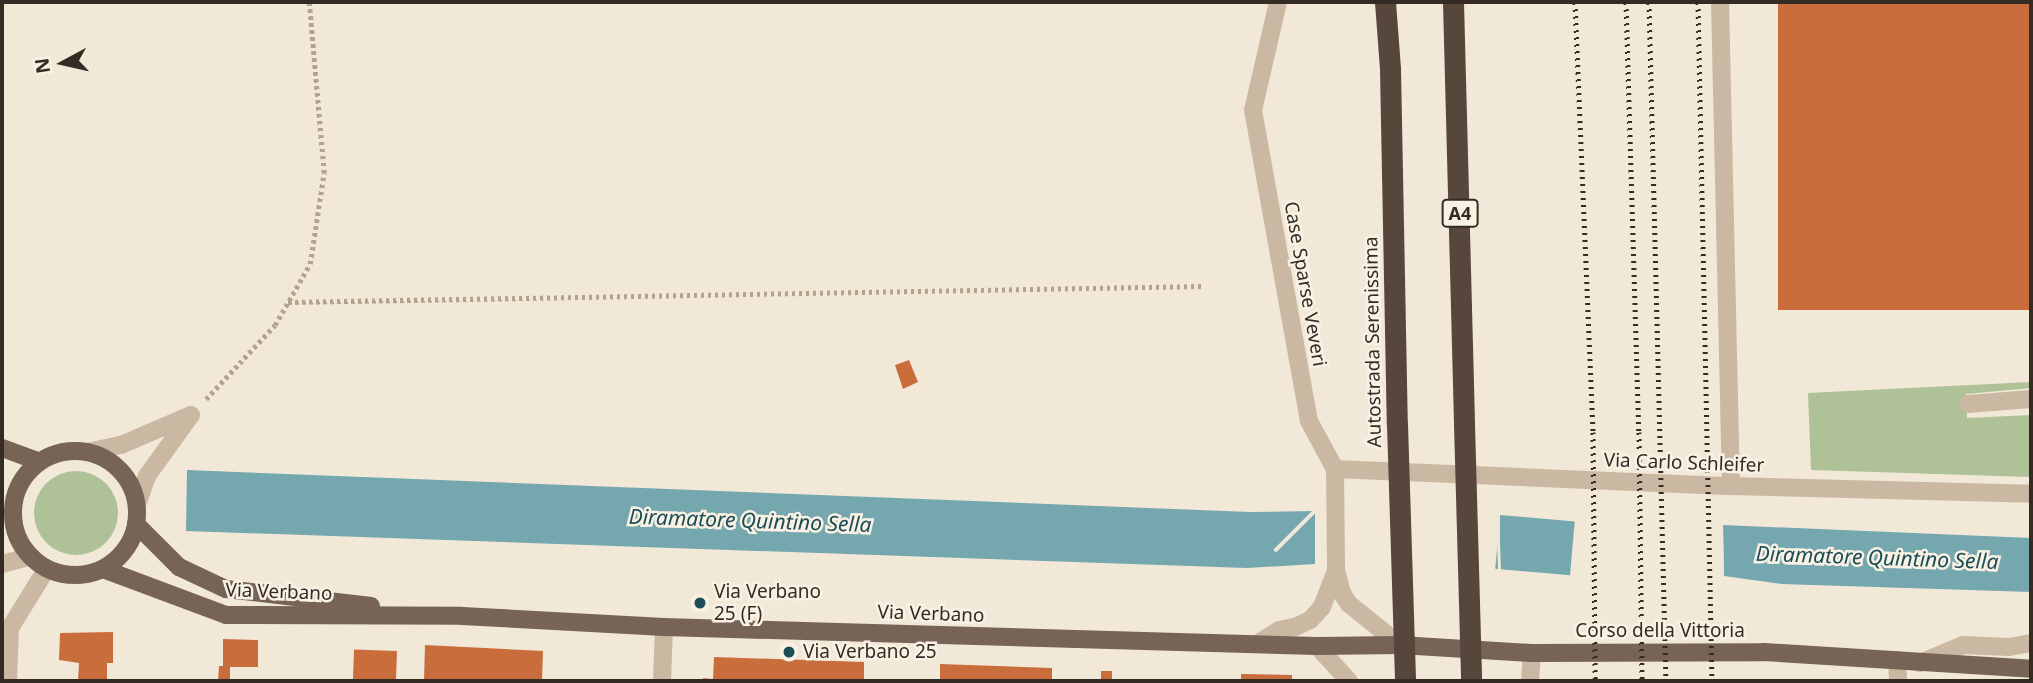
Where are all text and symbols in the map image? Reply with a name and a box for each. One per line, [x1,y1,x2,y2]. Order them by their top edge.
north arrow [28,28,98,98]
text: N [28,56,56,75]
road number: A4 [1441,198,1479,228]
street label: Case Sparse Veveri [1279,200,1331,368]
street label: Autostrada Serenissima [1360,236,1386,448]
street label: Via Carlo Schleifer [1603,449,1765,477]
water label: Diramatore Quintino Sella [628,503,872,537]
water label: Diramatore Quintino Sella [1755,540,1999,574]
street label: Via Verbano [225,579,333,605]
place label: Via Verbano 25 (F) [714,581,821,625]
marker: Via Verbano 25 (F) [692,595,708,611]
street label: Via Verbano [877,601,985,627]
street label: Corso della Vittoria [1575,620,1745,642]
place label: Via Verbano 25 [803,641,937,663]
marker: Via Verbano 25 [781,644,797,660]

